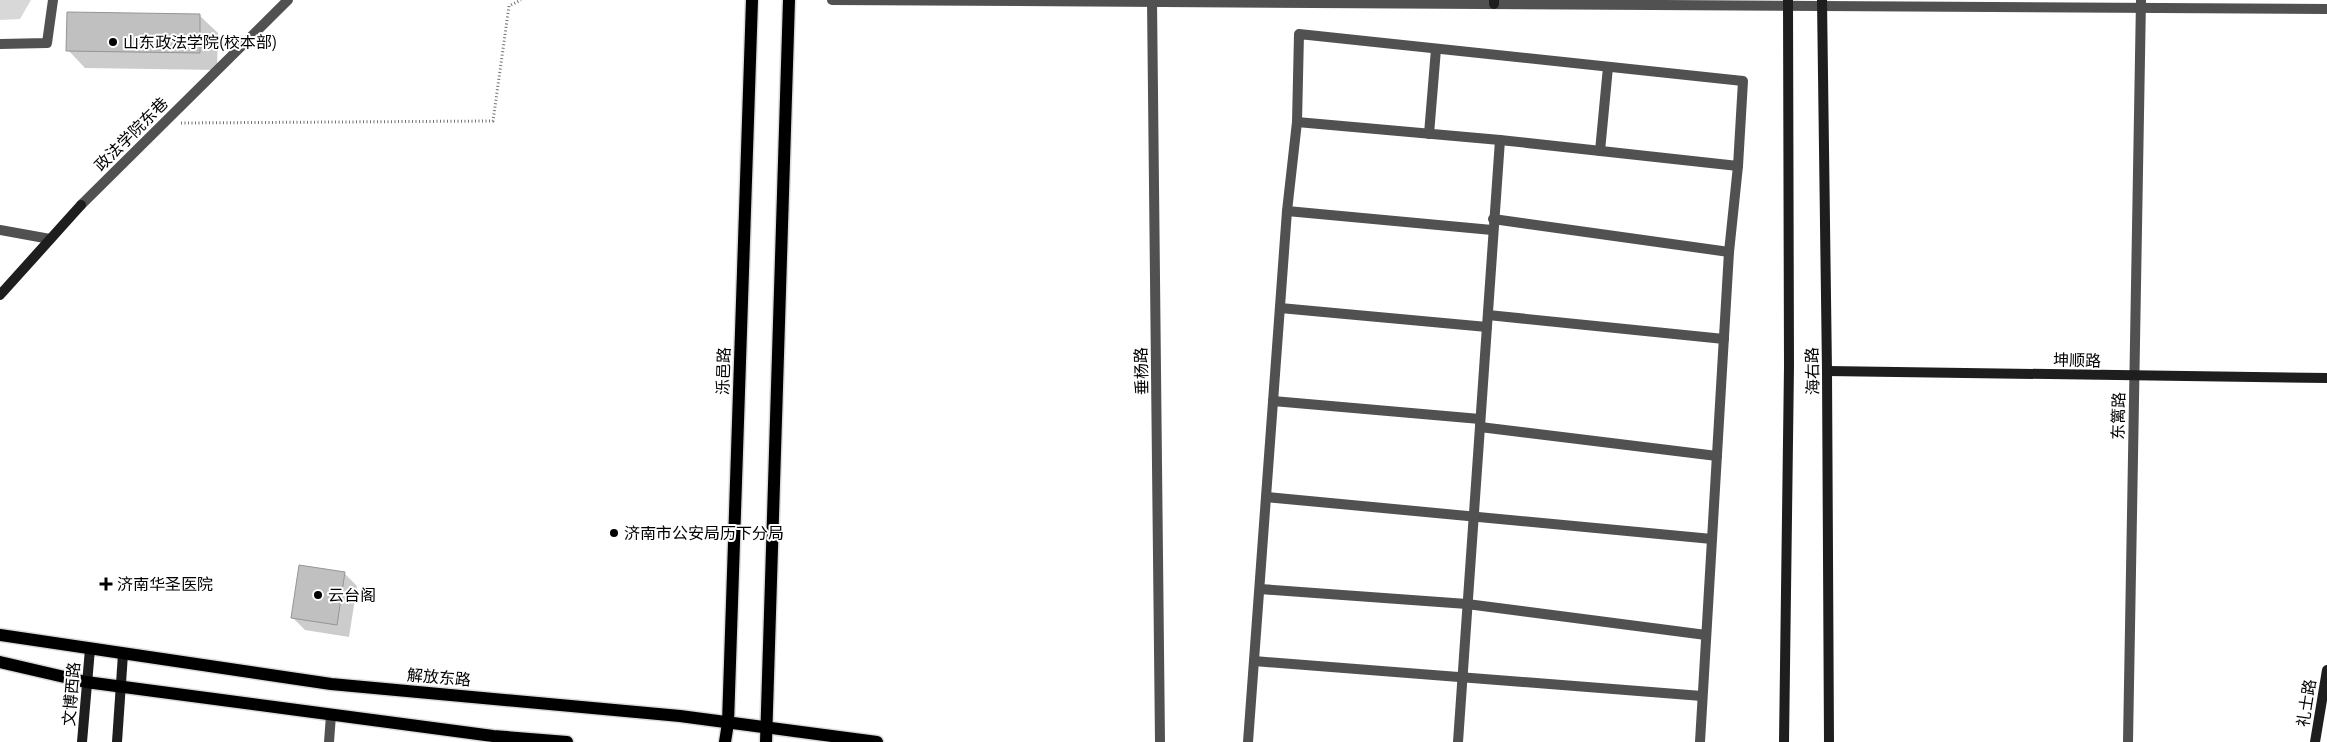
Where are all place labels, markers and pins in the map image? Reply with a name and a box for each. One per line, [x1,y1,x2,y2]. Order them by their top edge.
place label: 山东政法学院(校本部) [123,33,277,52]
marker: 山东政法学院(校本部) [107,36,119,48]
place label: 济南市公安局历下分局 [624,524,784,542]
marker: 济南市公安局历下分局 [608,527,620,539]
place label: 济南华圣医院 [117,575,213,593]
marker: 济南华圣医院 [99,577,113,591]
place label: 云台阁 [328,586,376,604]
marker: 云台阁 [312,589,324,601]

